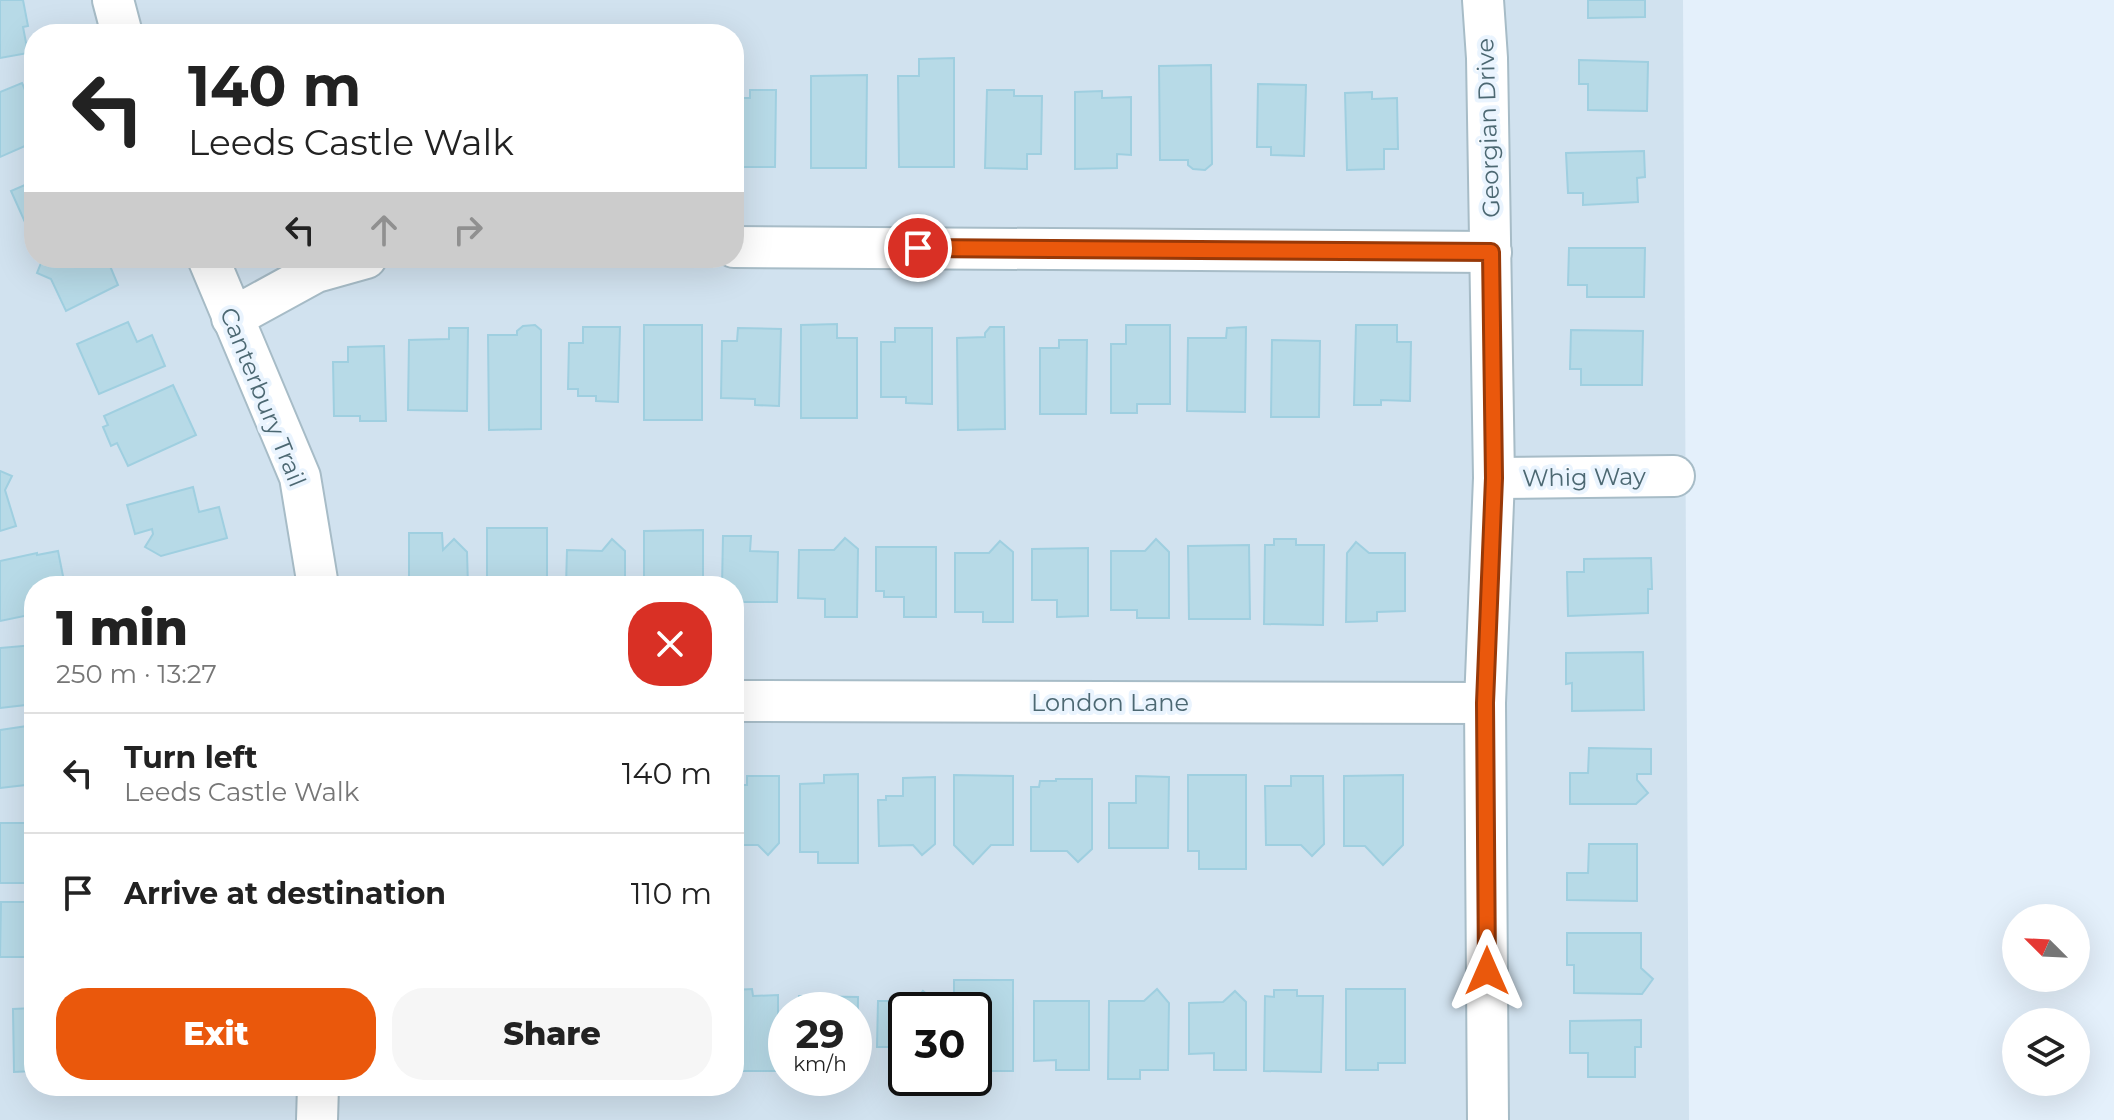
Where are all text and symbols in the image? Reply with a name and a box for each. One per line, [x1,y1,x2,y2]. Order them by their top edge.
street label: Georgian Drive [1470,38,1506,218]
text: 140 m [188,52,361,120]
icon: left [56,56,160,160]
text: Leeds Castle Walk [188,120,514,164]
icon: left [278,208,322,252]
icon: ahead [362,208,406,252]
icon: right [446,208,490,252]
pin [884,214,952,282]
icon: arrive [896,226,940,270]
street label: Canterbury Trail [214,303,312,491]
street label: Whig Way [1522,461,1646,493]
text: 1 min [56,599,188,657]
button: close [628,602,712,686]
text: 250 m · 13:27 [56,658,217,690]
street label: London Lane [1031,688,1189,717]
text: Turn left [124,739,257,776]
icon: left [56,751,100,795]
text: 140 m [622,755,712,792]
text: Leeds Castle Walk [124,776,359,808]
icon: arrive [56,871,100,915]
text: Arrive at destination [124,875,446,912]
text: 110 m [631,875,712,912]
north arrow [2002,904,2090,992]
map controls [2002,904,2090,1096]
position arrow [1445,929,1529,1013]
button: Exit [56,988,376,1080]
button: Share [392,988,712,1080]
speed limit sign: 30 [888,992,992,1096]
button: layers [2002,1008,2090,1096]
text: 29 [795,1009,845,1058]
text: km/h [793,1052,847,1076]

